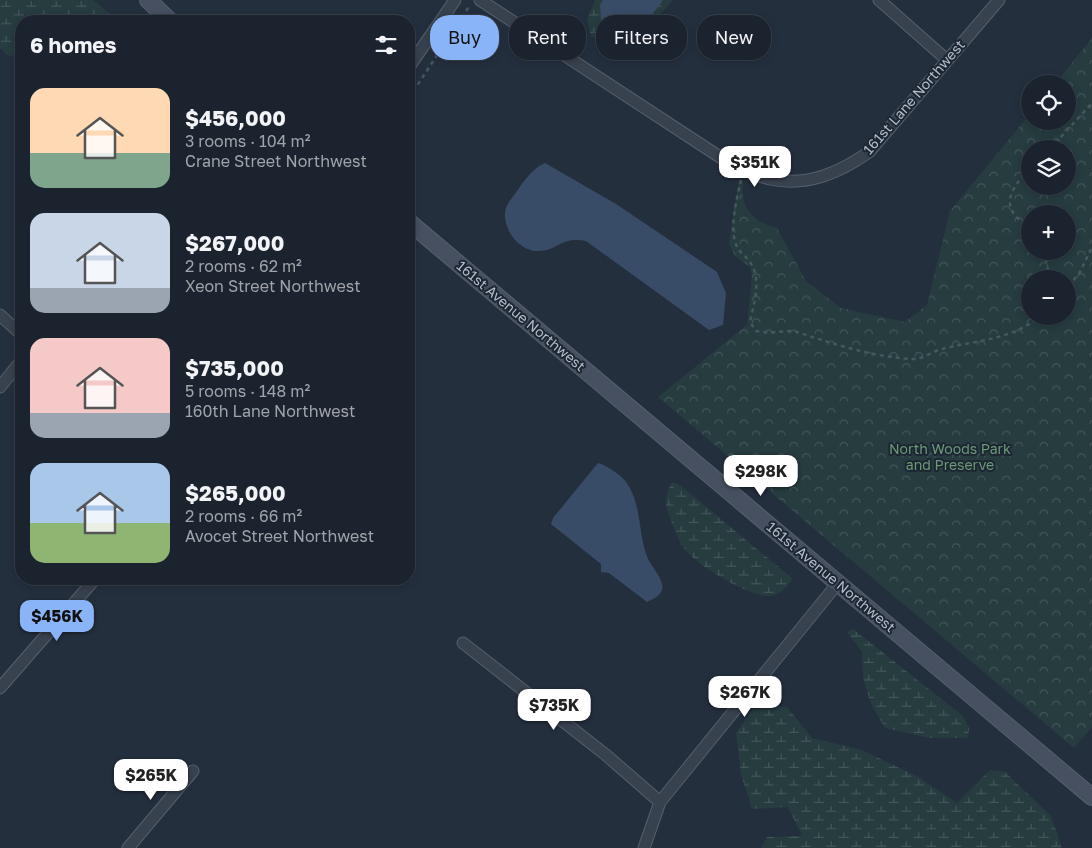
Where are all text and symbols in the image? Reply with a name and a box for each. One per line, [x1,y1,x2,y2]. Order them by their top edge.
chip: Buy [430,15,499,60]
chip: Rent [509,15,586,60]
chip: Filters [596,15,687,60]
chip: New [697,15,771,60]
icon: filters [372,31,400,59]
text: 6 homes [30,32,116,58]
street label: 161st Lane Northwest [859,36,968,157]
map controls [1021,75,1076,325]
button: locate [1021,75,1076,130]
text: $456,000 [185,105,286,131]
icon: home [70,108,130,168]
text: 3 rooms · 104 m² [185,131,310,151]
button: layers [1021,140,1076,195]
pin: $351K [720,146,790,188]
text: Crane Street Northwest [185,151,367,171]
text: $351K [730,152,780,172]
button: + [1021,205,1076,260]
text: $267,000 [185,230,284,256]
icon: home [70,233,130,293]
text: 2 rooms · 62 m² [185,256,302,276]
street label: 161st Avenue Northwest [454,257,589,374]
button: − [1021,270,1076,325]
text: Xeon Street Northwest [185,276,361,296]
text: $735,000 [185,355,284,381]
icon: home [70,358,130,418]
text: 5 rooms · 148 m² [185,381,310,401]
text: 160th Lane Northwest [185,401,355,421]
park label: North Woods Park and Preserve [889,440,1011,473]
pin: $298K [726,454,796,497]
text: $298K [735,461,787,481]
text: $265,000 [185,480,286,506]
icon: home [70,483,130,543]
text: 2 rooms · 66 m² [185,506,302,526]
street label: 161st Avenue Northwest [764,518,899,635]
text: Avocet Street Northwest [185,526,374,546]
pin: $456K [22,600,92,642]
text: $456K [31,606,83,626]
pin: $267K [710,676,780,718]
text: $267K [720,682,770,702]
pin: $735K [519,688,589,731]
text: $735K [529,695,579,715]
pin: $265K [116,758,186,801]
text: $265K [125,765,177,785]

